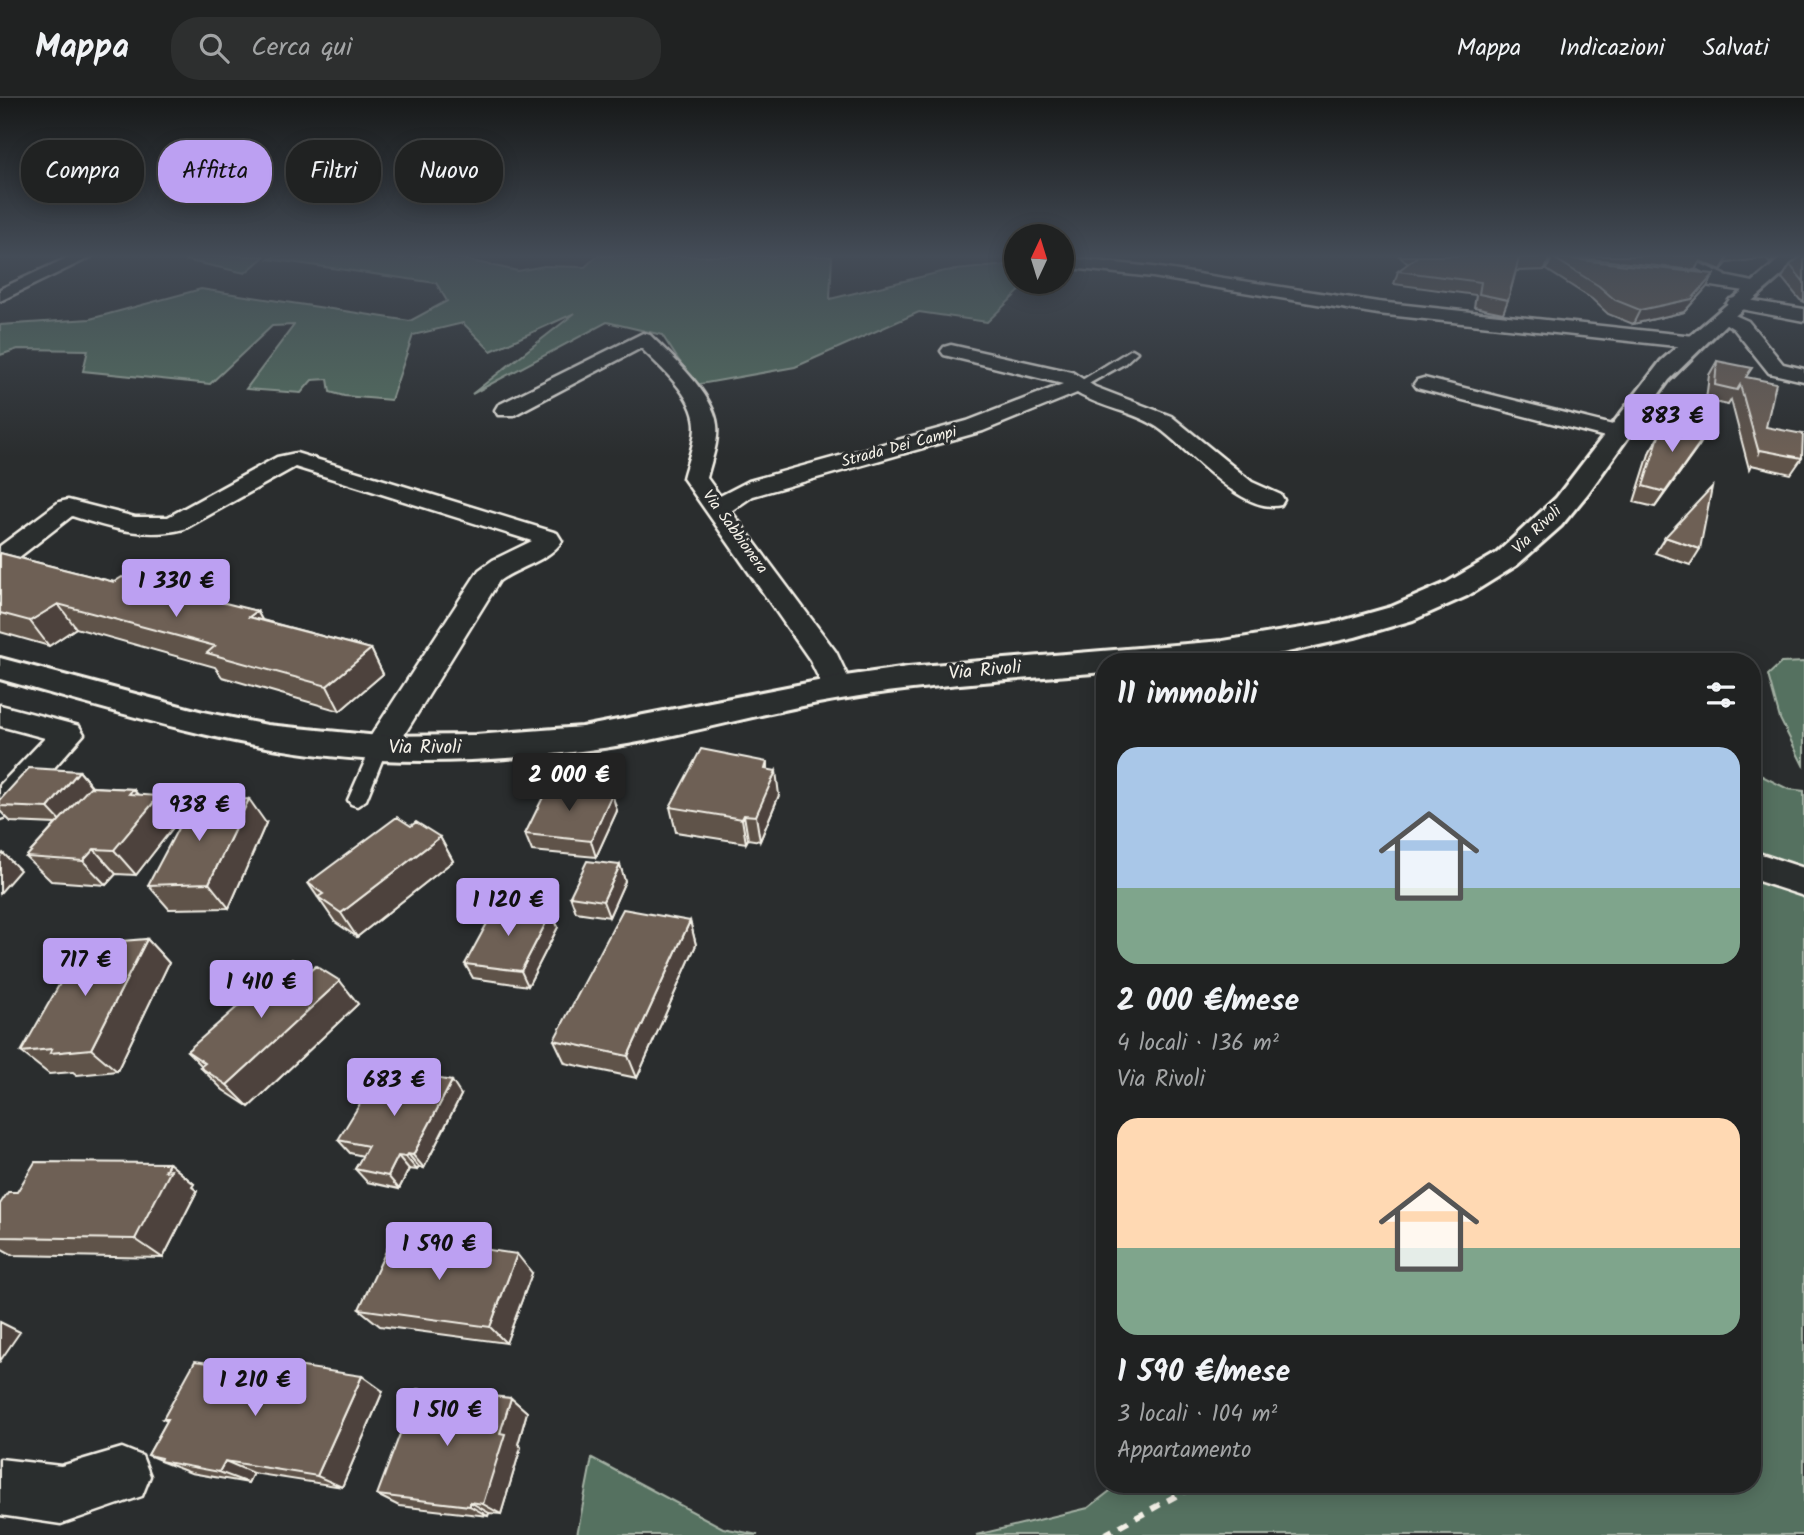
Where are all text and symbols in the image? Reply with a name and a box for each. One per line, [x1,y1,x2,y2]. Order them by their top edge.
search box [171,17,661,80]
text: Mappa [35,22,129,75]
text: Cerca qui [251,27,352,69]
icon: search [195,29,233,67]
text: Mappa [1457,29,1521,68]
text: Indicazioni [1559,29,1665,68]
text: Salvati [1703,29,1769,68]
chip: Compra [21,140,144,203]
chip: Affitta [158,140,272,203]
chip: Filtri [286,140,381,203]
chip: Nuovo [395,140,503,203]
north arrow [1004,224,1074,294]
map controls [1004,224,1074,294]
pin: 883 € [1623,394,1721,454]
text: 883 € [1640,399,1704,435]
street label: Strada Dei Campi [839,419,961,474]
street label: Via Sabbionera [696,485,774,579]
street label: Via Rivoli [1506,499,1569,560]
pin: 1 330 € [111,560,241,619]
text: 1 330 € [138,564,214,600]
street label: Via Rivoli [948,653,1024,689]
text: 11 immobili [1117,671,1258,719]
icon: filters [1702,676,1740,714]
street label: Via Rivoli [389,733,463,763]
pin: 2 000 € [504,754,634,813]
text: 2 000 € [528,758,610,794]
pin: 938 € [150,784,248,843]
text: 938 € [168,788,230,824]
icon: home [1366,793,1492,919]
pin: 1 120 € [443,878,573,938]
text: 1 120 € [472,883,544,919]
pin: 717 € [36,939,134,998]
text: 717 € [59,943,111,979]
pin: 1 410 € [196,960,326,1020]
text: 1 410 € [226,965,296,1001]
text: 2 000 €/mese [1117,978,1299,1026]
text: 4 locali · 136 m² [1117,1026,1279,1062]
pin: 683 € [345,1058,443,1118]
text: Via Rivoli [1117,1062,1205,1098]
text: 683 € [363,1063,425,1099]
icon: home [1366,1164,1492,1290]
pin: 1 590 € [374,1222,504,1282]
text: 1 590 € [402,1227,476,1263]
text: 1 590 €/mese [1117,1349,1290,1397]
pin: 1 210 € [190,1358,320,1418]
text: 1 210 € [219,1363,291,1399]
pin: 1 510 € [382,1388,512,1448]
text: 1 510 € [412,1393,482,1429]
text: 3 locali · 104 m² [1117,1397,1277,1433]
text: Appartamento [1117,1433,1251,1469]

